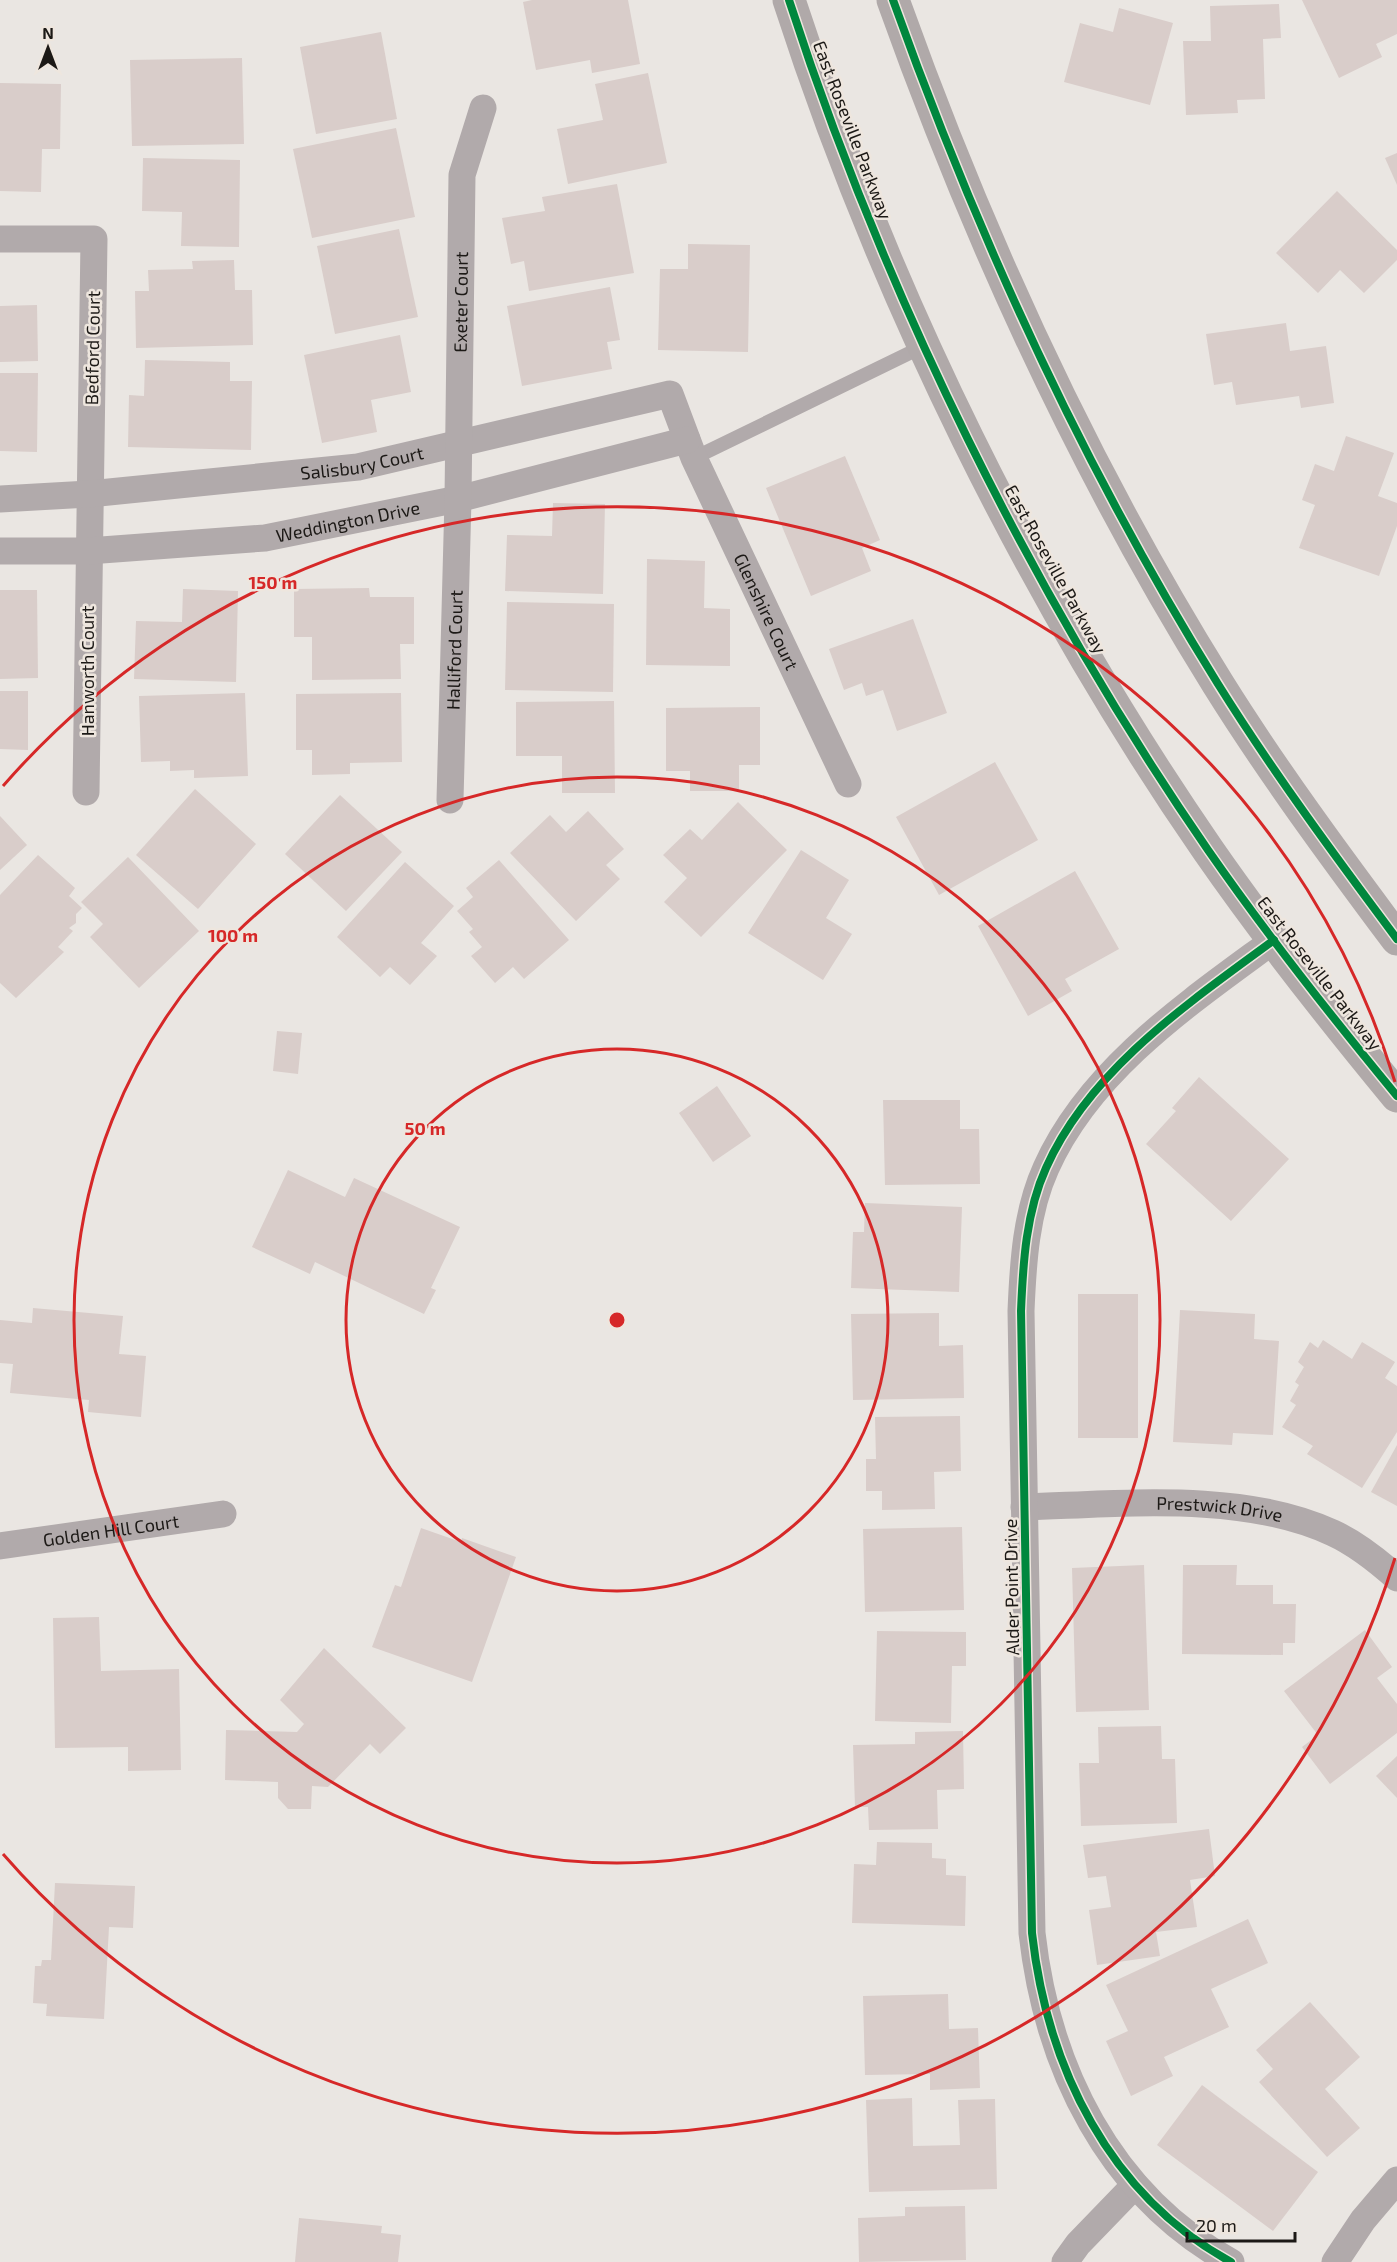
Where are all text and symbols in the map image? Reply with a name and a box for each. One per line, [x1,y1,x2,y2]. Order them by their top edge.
north arrow [18,18,78,78]
text: N [42,23,54,42]
street label: East Roseville Parkway [809,38,897,223]
street label: Exeter Court [449,251,472,353]
street label: Bedford Court [80,291,104,405]
street label: Salisbury Court [299,441,426,484]
street label: East Roseville Parkway [1000,481,1112,658]
street label: Weddington Drive [274,496,422,547]
street label: Glenshire Court [730,550,804,673]
text: 150 m [249,571,297,593]
street label: Halliford Court [441,590,467,710]
street label: Hanworth Court [76,605,98,736]
street label: East Roseville Parkway [1253,892,1387,1055]
text: 100 m [208,924,258,946]
text: 50 m [404,1117,446,1139]
centre of rings [607,1310,627,1330]
street label: Prestwick Drive [1156,1492,1285,1526]
street label: Golden Hill Court [41,1509,180,1551]
street label: Alder Point Drive [999,1518,1023,1656]
scale bar [1187,2205,1295,2243]
text: 20 m [1196,2214,1237,2236]

